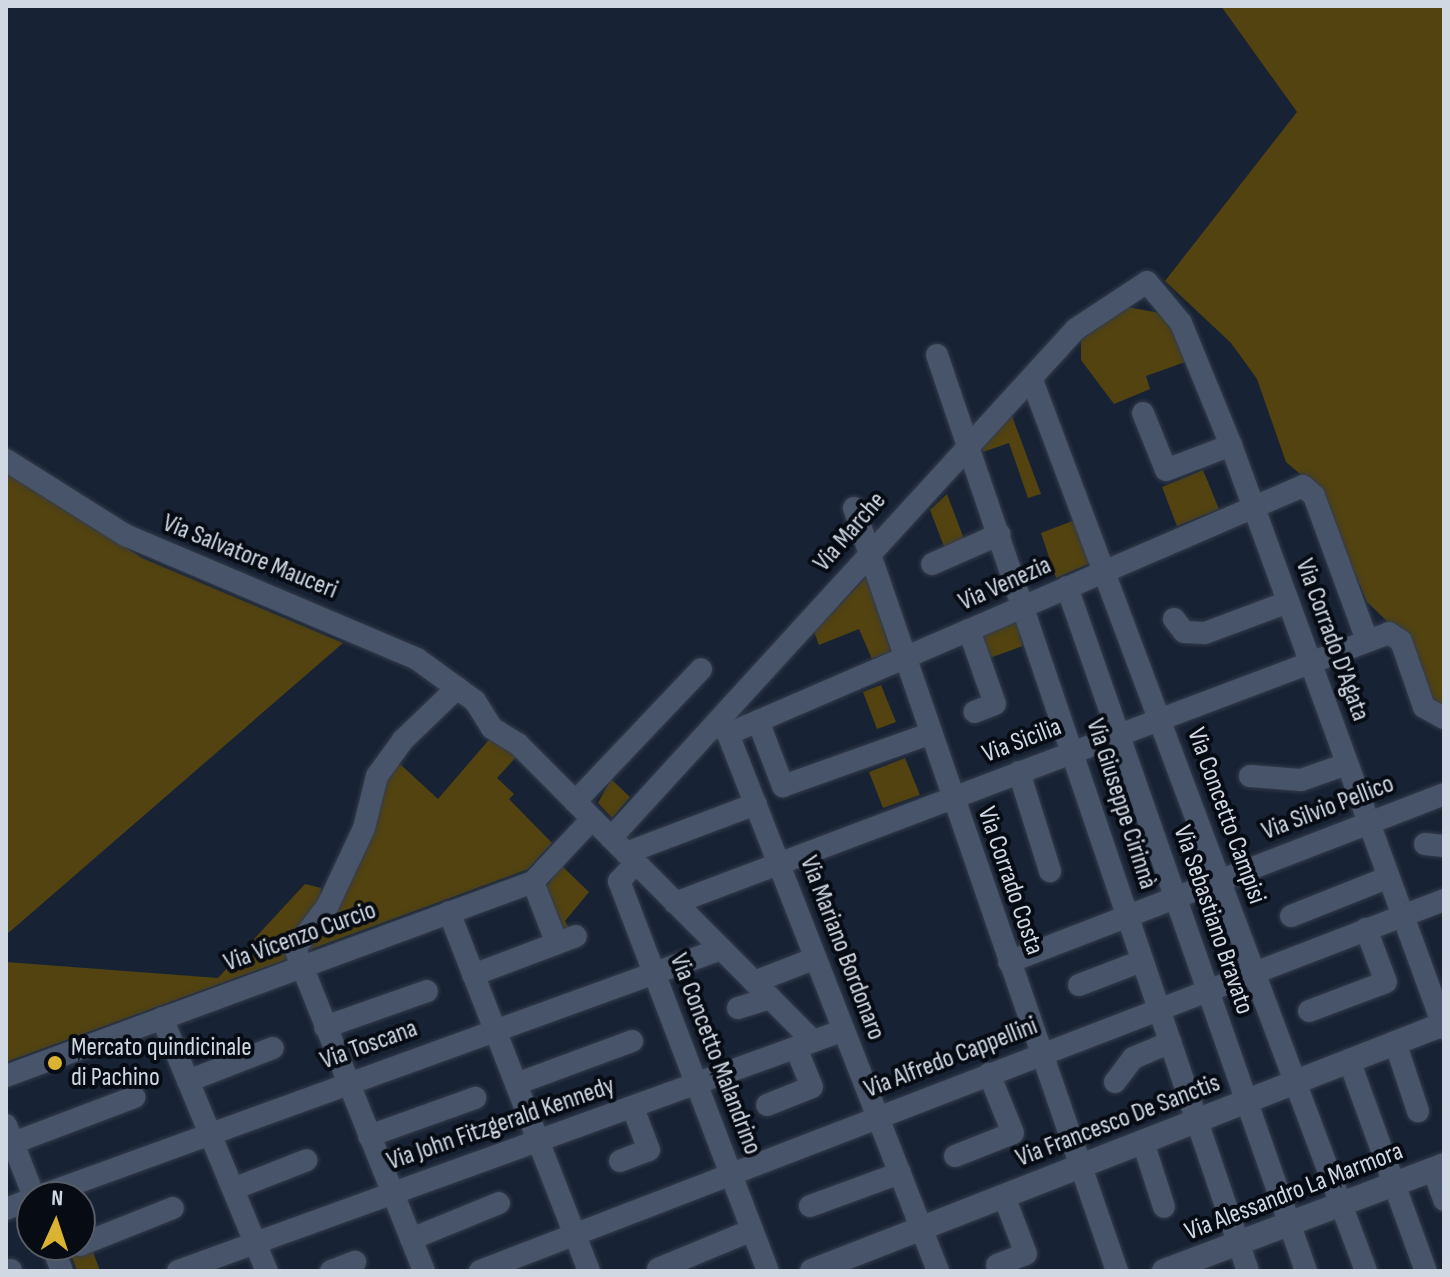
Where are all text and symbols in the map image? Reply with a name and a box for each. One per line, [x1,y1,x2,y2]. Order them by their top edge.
street label: Via Marche [807,486,893,578]
street label: Via Salvatore Mauceri [158,508,342,606]
street label: Via Venezia [954,550,1056,618]
street label: Via Corrado D'Agata [1288,555,1376,725]
street label: Via Sicilia [978,712,1066,770]
street label: Via Giuseppe Cirinnà [1079,715,1163,893]
street label: Via Concetto Campisi [1180,724,1272,908]
street label: Via Silvio Pellico [1258,769,1398,847]
street label: Via Corrado Costa [970,803,1050,959]
street label: Via Sebastiano Bravato [1166,821,1260,1019]
street label: Via Mariano Bordonaro [793,852,891,1044]
street label: Via Vicenzo Curcio [220,895,380,979]
street label: Via Concetto Malandrino [662,949,768,1159]
street label: Via Alfredo Cappellini [860,1011,1042,1105]
street label: Via Toscana [316,1013,422,1077]
place label: Mercato quindicinale di Pachino [71,1032,252,1094]
marker: Mercato quindicinale di Pachino [46,1054,64,1072]
street label: Via Francesco De Sanctis [1012,1068,1224,1174]
street label: Via John Fitzgerald Kennedy [383,1070,619,1178]
street label: Via Alessandro La Marmora [1181,1136,1407,1248]
north arrow [16,1181,96,1261]
text: N [51,1185,64,1212]

